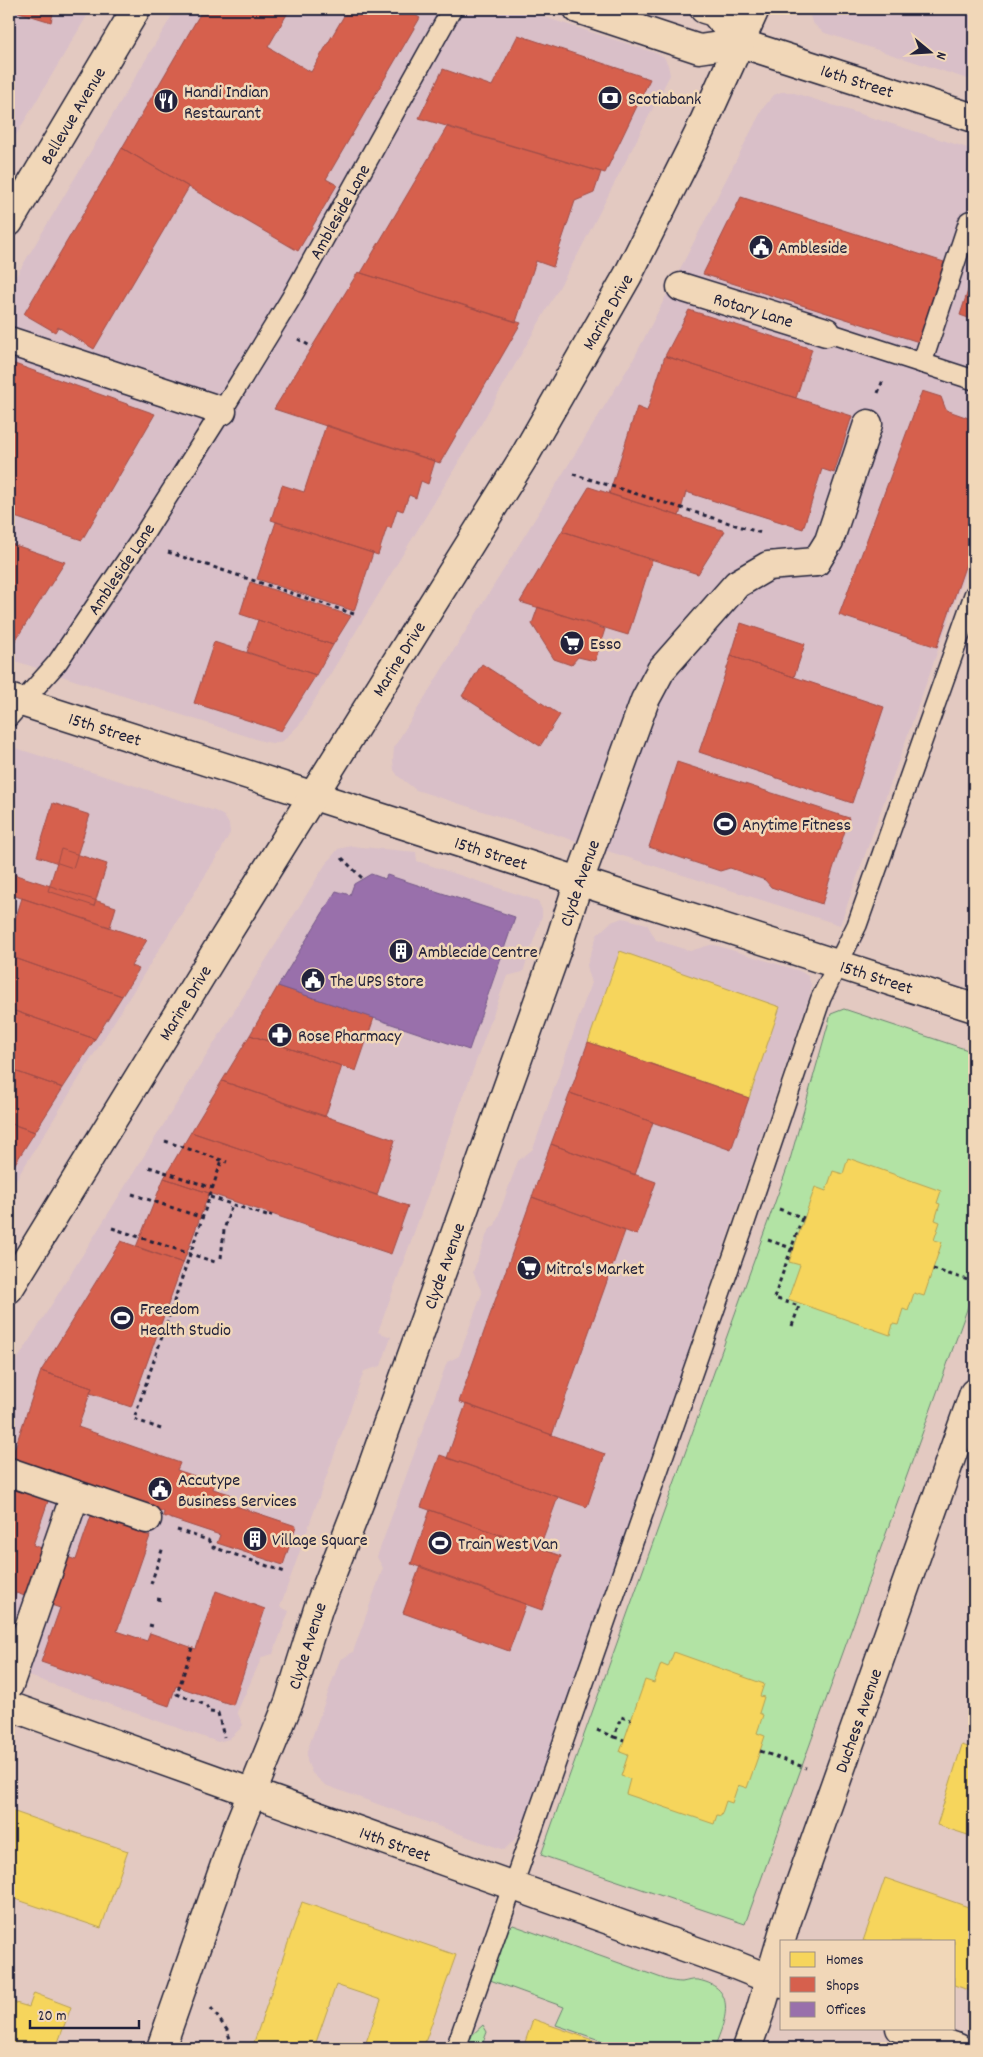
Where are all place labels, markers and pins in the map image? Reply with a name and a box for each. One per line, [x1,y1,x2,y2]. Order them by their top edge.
place label: Handi Indian Restaurant [184,81,268,127]
bank icon: Scotiabank [597,85,623,111]
restaurant icon: Handi Indian Restaurant [153,88,179,114]
place label: Scotiabank [628,88,702,113]
public building icon: Ambleside [748,234,774,260]
place label: Ambleside [778,237,848,262]
supermarket icon: Esso [559,630,585,656]
place label: Esso [590,633,621,658]
sports icon: Anytime Fitness [712,811,738,837]
place label: Anytime Fitness [742,814,851,839]
building icon: Amblecide Centre [388,938,414,964]
place label: Amblecide Centre [418,941,538,966]
public building icon: The UPS Store [300,967,326,993]
place label: The UPS Store [330,970,424,995]
pharmacy icon: Rose Pharmacy [267,1022,293,1048]
place label: Rose Pharmacy [298,1025,402,1050]
supermarket icon: Mitra's Market [516,1255,542,1281]
place label: Mitra's Market [546,1258,645,1283]
place label: Freedom Health Studio [140,1298,231,1344]
sports icon: Freedom Health Studio [109,1305,135,1331]
place label: Accutype Business Services [178,1469,297,1515]
public building icon: Accutype Business Services [147,1476,173,1502]
building icon: Village Square [242,1526,268,1552]
place label: Village Square [272,1529,368,1554]
sports icon: Train West Van [427,1530,453,1556]
place label: Train West Van [458,1533,558,1558]

